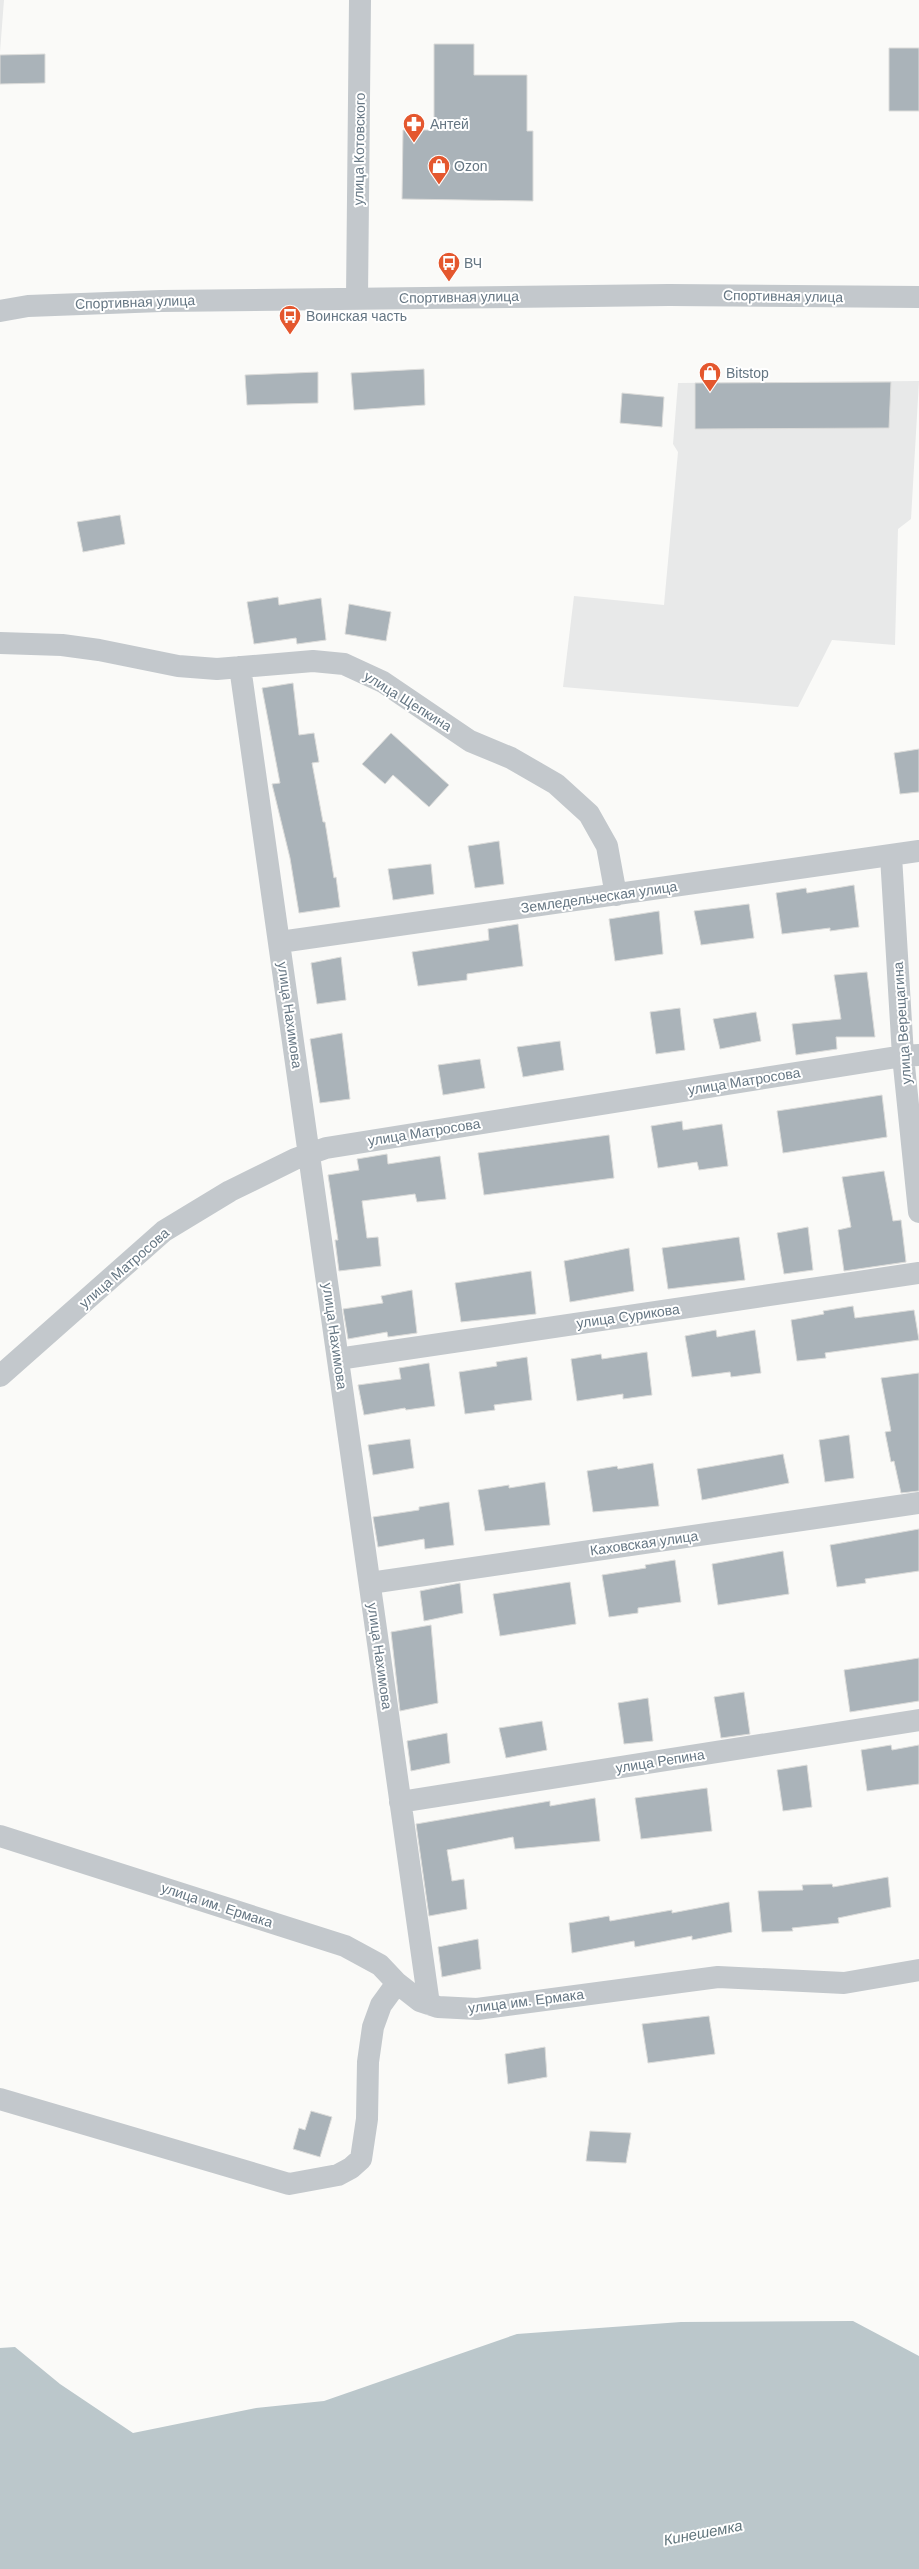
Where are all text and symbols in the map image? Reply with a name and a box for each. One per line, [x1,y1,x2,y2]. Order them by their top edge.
street label: улица Котовского [350,92,368,206]
pharmacy icon: Антей [401,111,427,144]
place label: Антей [430,116,469,132]
shop icon: Ozon [426,153,452,186]
place label: Ozon [454,158,487,174]
bus stop icon: ВЧ [436,250,462,283]
place label: ВЧ [464,255,482,271]
street label: Спортивная улица [723,287,843,305]
street label: Спортивная улица [399,288,519,306]
street label: Спортивная улица [75,292,196,312]
bus stop icon: Воинская часть [277,303,303,336]
place label: Воинская часть [306,308,407,324]
shop icon: Bitstop [697,360,723,393]
place label: Bitstop [726,365,769,381]
street label: улица Щепкина [361,668,455,734]
street label: Земледельческая улица [520,878,678,916]
street label: улица Нахимова [275,961,305,1070]
street label: улица Верещагина [890,961,914,1085]
street label: улица Матросова [687,1064,802,1098]
street label: улица Матросова [367,1115,482,1149]
street label: улица Матросова [76,1225,172,1311]
street label: улица Нахимова [320,1282,350,1391]
street label: улица Сурикова [575,1301,681,1331]
street label: Каховская улица [589,1527,699,1559]
street label: улица Нахимова [365,1602,395,1711]
street label: улица Репина [614,1746,706,1776]
street label: улица им. Ермака [159,1879,275,1931]
street label: улица им. Ермака [467,1986,585,2016]
water label: Кинешемка [662,2517,744,2548]

